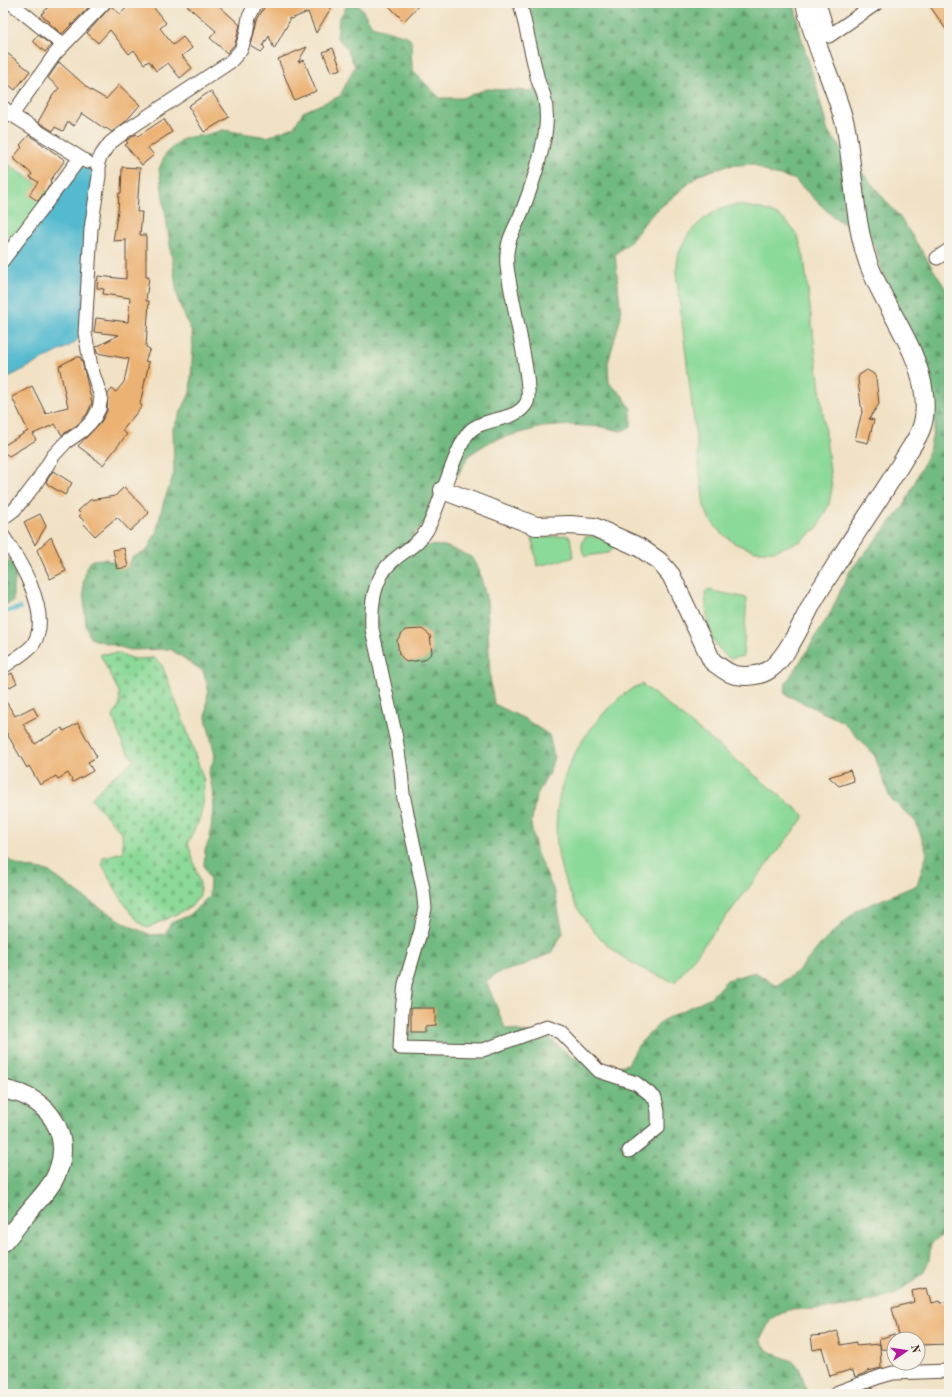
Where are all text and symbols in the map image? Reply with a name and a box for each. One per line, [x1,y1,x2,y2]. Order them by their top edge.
north arrow [886,1331,926,1371]
text: N [908,1344,921,1355]

